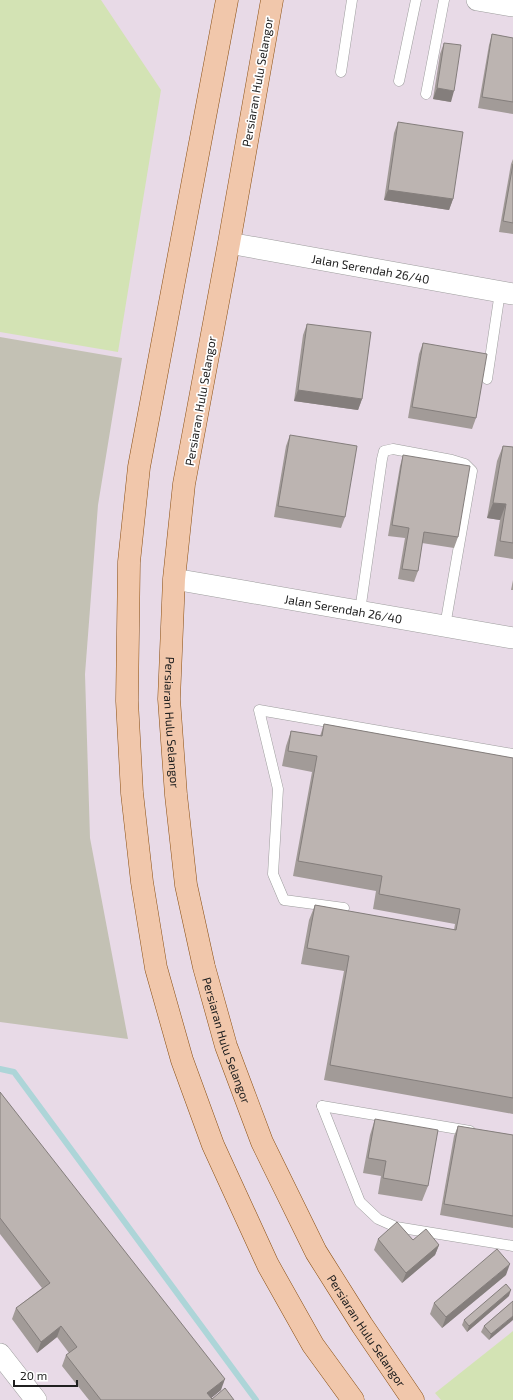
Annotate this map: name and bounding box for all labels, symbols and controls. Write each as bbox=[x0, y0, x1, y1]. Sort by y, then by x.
street label: Persiaran Hulu Selangor bbox=[239, 16, 275, 148]
street label: Jalan Serendah 26/40 bbox=[311, 251, 431, 286]
street label: Persiaran Hulu Selangor bbox=[182, 335, 218, 467]
street label: Jalan Serendah 26/40 bbox=[283, 591, 403, 626]
street label: Persiaran Hulu Selangor bbox=[162, 656, 182, 789]
street label: Persiaran Hulu Selangor bbox=[200, 976, 254, 1105]
street label: Persiaran Hulu Selangor bbox=[325, 1272, 409, 1390]
scale bar bbox=[14, 1362, 77, 1388]
text: 20 m bbox=[20, 1368, 47, 1382]

